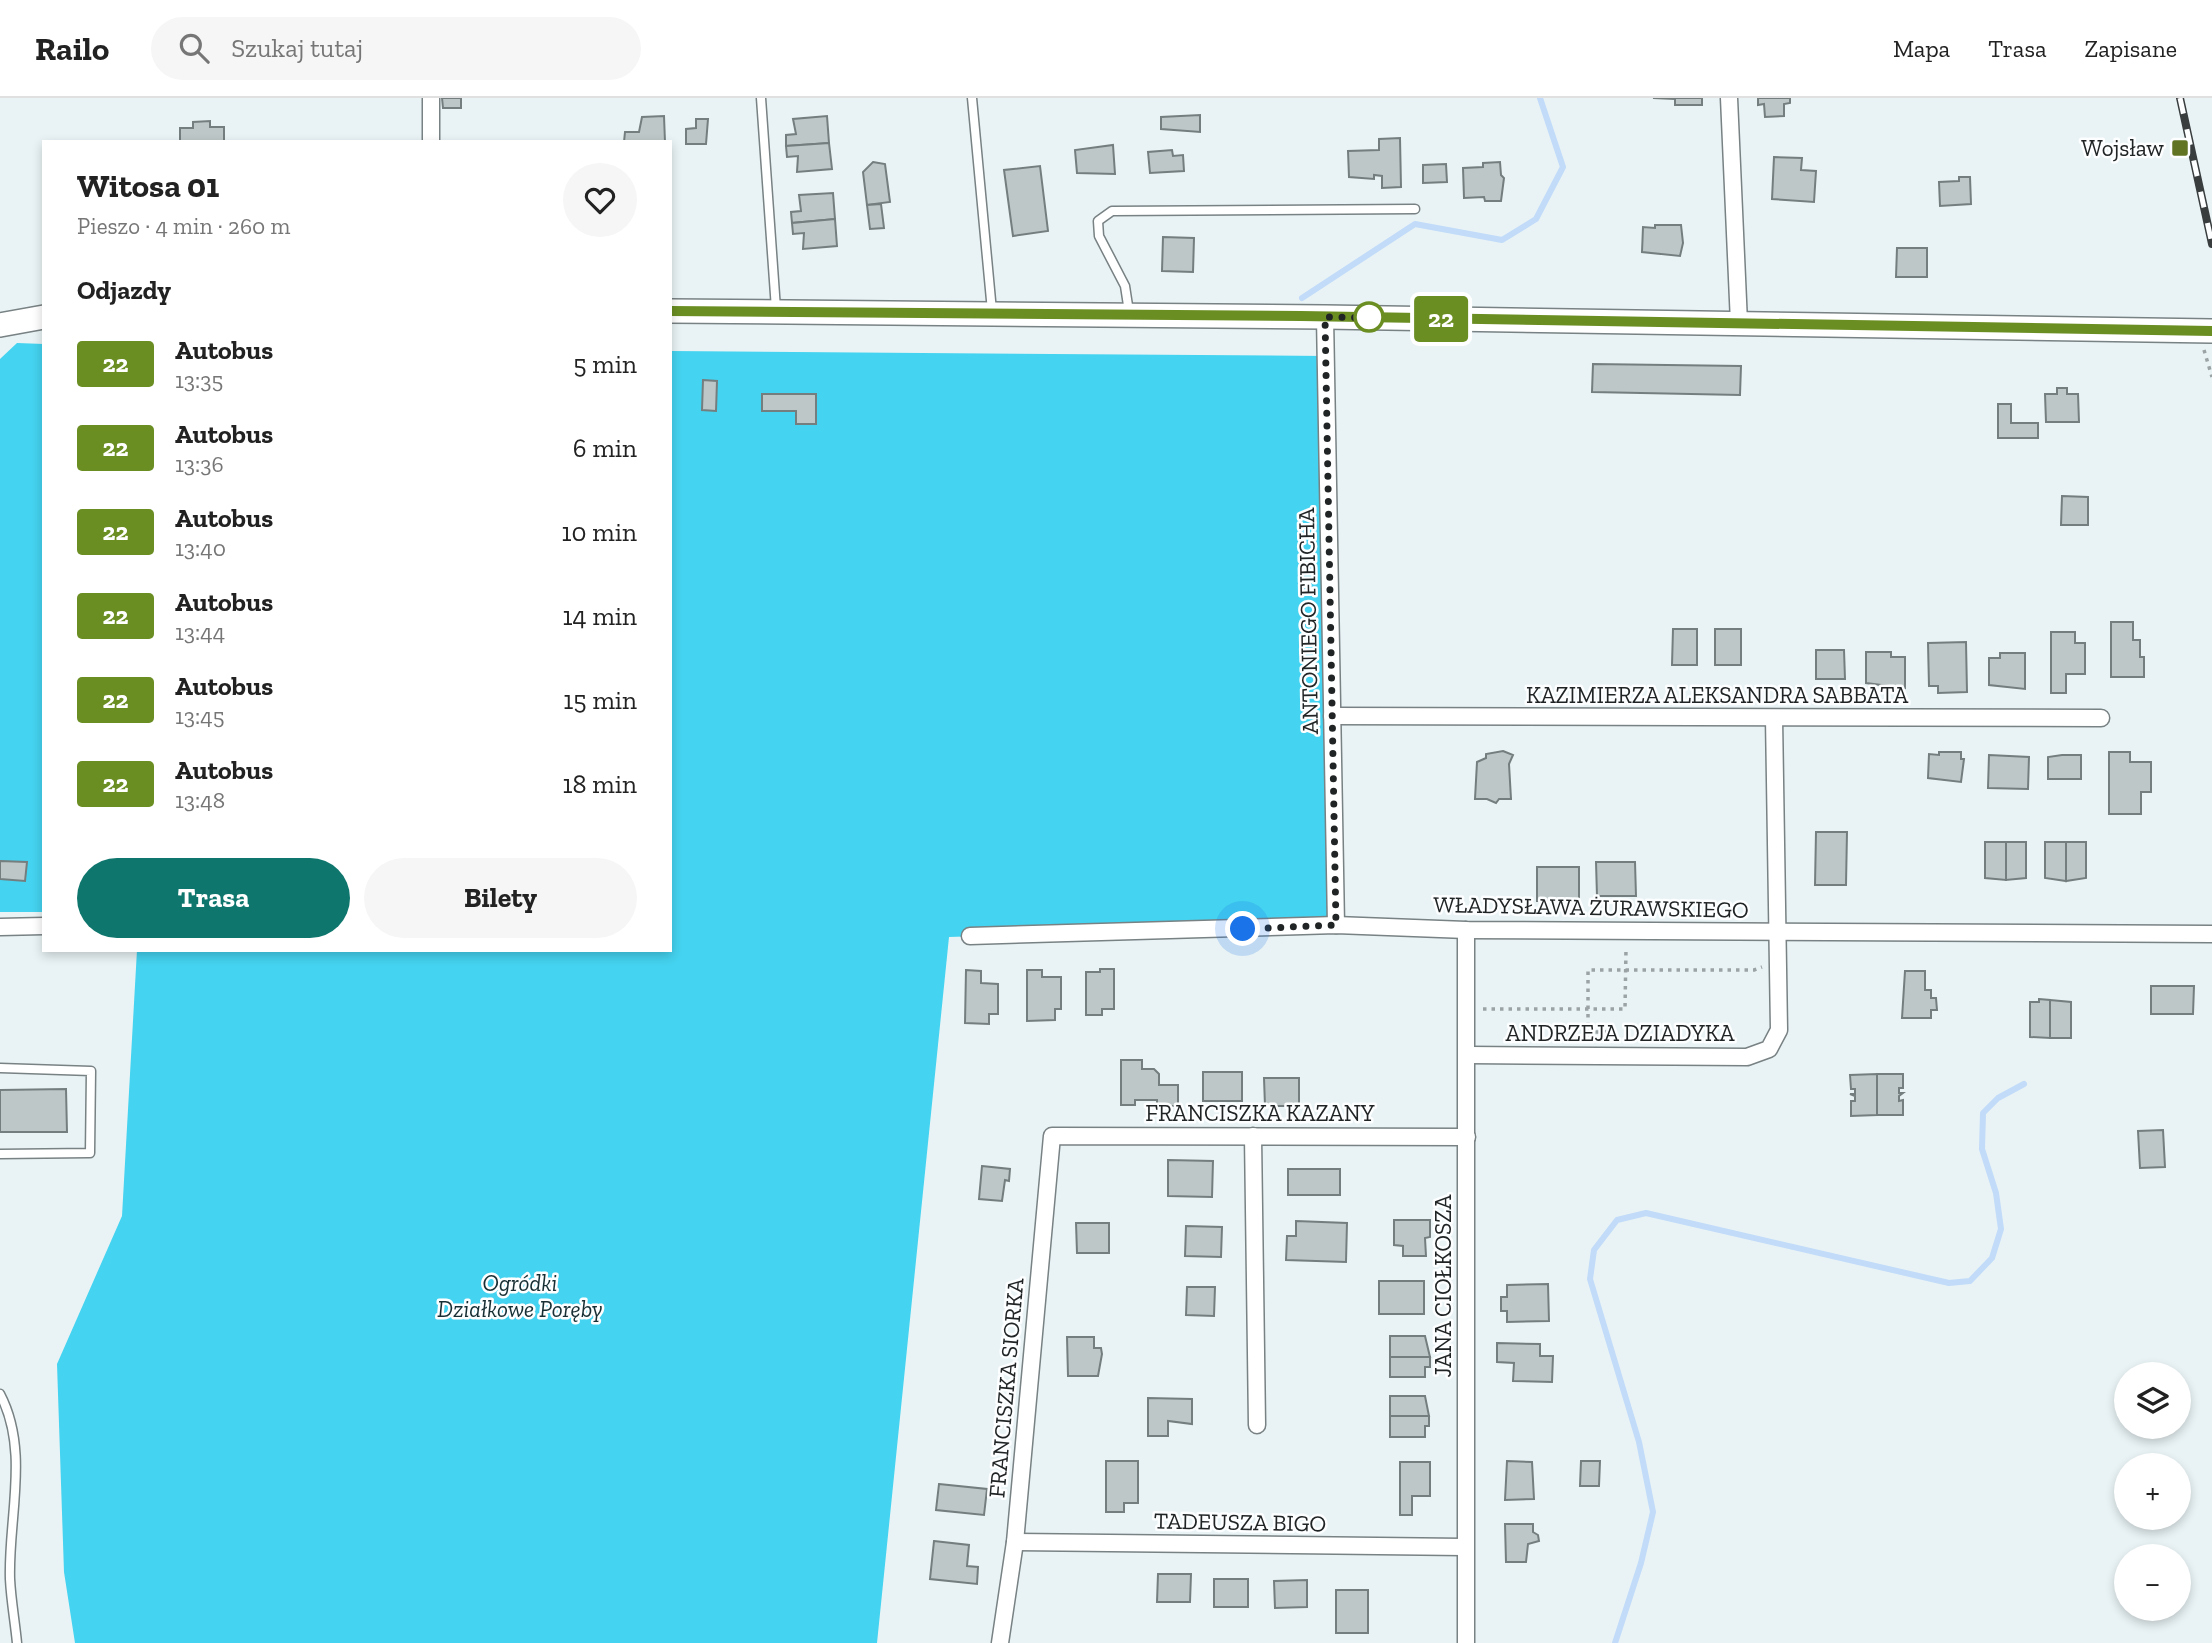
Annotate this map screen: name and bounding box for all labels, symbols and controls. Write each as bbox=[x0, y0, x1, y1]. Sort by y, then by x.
search box bbox=[151, 17, 641, 80]
text: Railo bbox=[35, 29, 109, 68]
icon: search bbox=[175, 29, 213, 67]
text: Szukaj tutaj bbox=[231, 32, 363, 64]
text: Mapa bbox=[1893, 34, 1950, 63]
text: Trasa bbox=[1988, 34, 2047, 63]
text: Zapisane bbox=[2085, 34, 2177, 63]
place label: Wojsław bbox=[2081, 134, 2164, 162]
marker: Wojsław bbox=[2170, 138, 2190, 158]
button: heart bbox=[563, 163, 637, 237]
text: Witosa 01 bbox=[77, 166, 219, 205]
text: Pieszo · 4 min · 260 m bbox=[77, 212, 290, 240]
text: Odjazdy bbox=[77, 274, 171, 306]
line badge: 22 bbox=[1410, 296, 1472, 342]
unlabelled marker bbox=[1354, 302, 1384, 332]
text: 22 bbox=[1428, 304, 1454, 333]
text: Autobus bbox=[175, 334, 273, 366]
text: 5 min bbox=[573, 348, 637, 380]
text: 22 bbox=[103, 349, 128, 378]
text: 13:35 bbox=[175, 366, 223, 394]
text: Autobus bbox=[175, 418, 273, 450]
text: 6 min bbox=[573, 432, 637, 464]
text: 22 bbox=[103, 433, 128, 462]
text: 13:36 bbox=[175, 450, 224, 478]
text: Autobus bbox=[175, 502, 273, 534]
street label: ANTONIEGO FIBICHA bbox=[1292, 506, 1324, 735]
text: 10 min bbox=[561, 516, 637, 548]
text: 22 bbox=[103, 517, 128, 546]
text: 13:40 bbox=[175, 534, 226, 562]
text: Autobus bbox=[175, 586, 273, 618]
text: 14 min bbox=[562, 600, 637, 632]
text: 22 bbox=[103, 601, 128, 630]
text: 13:44 bbox=[175, 618, 225, 646]
text: Autobus bbox=[175, 670, 273, 702]
street label: KAZIMIERZA ALEKSANDRA SABBATA bbox=[1526, 681, 1909, 709]
text: 15 min bbox=[563, 684, 637, 716]
text: 22 bbox=[103, 685, 128, 714]
text: 13:45 bbox=[175, 702, 224, 730]
text: Autobus bbox=[175, 754, 273, 786]
text: 18 min bbox=[562, 768, 637, 800]
text: 22 bbox=[103, 769, 128, 798]
text: 13:48 bbox=[175, 786, 225, 814]
button: Trasa bbox=[77, 858, 350, 938]
button: Bilety bbox=[364, 858, 637, 938]
street label: WŁADYSŁAWA ŻURAWSKIEGO bbox=[1433, 890, 1749, 924]
your location bbox=[1225, 911, 1260, 946]
street label: ANDRZEJA DZIADYKA bbox=[1506, 1019, 1736, 1047]
street label: FRANCISZKA KAZANY bbox=[1145, 1099, 1376, 1127]
street label: JANA CIOŁKOSZA bbox=[1429, 1194, 1457, 1377]
park label: Ogródki Działkowe Poręby bbox=[437, 1269, 603, 1323]
street label: FRANCISZKA SIORKA bbox=[982, 1276, 1030, 1499]
map controls bbox=[2114, 1362, 2191, 1621]
button: layers bbox=[2114, 1362, 2191, 1439]
button: + bbox=[2114, 1453, 2191, 1530]
street label: TADEUSZA BIGO bbox=[1154, 1506, 1326, 1538]
button: − bbox=[2114, 1544, 2191, 1621]

